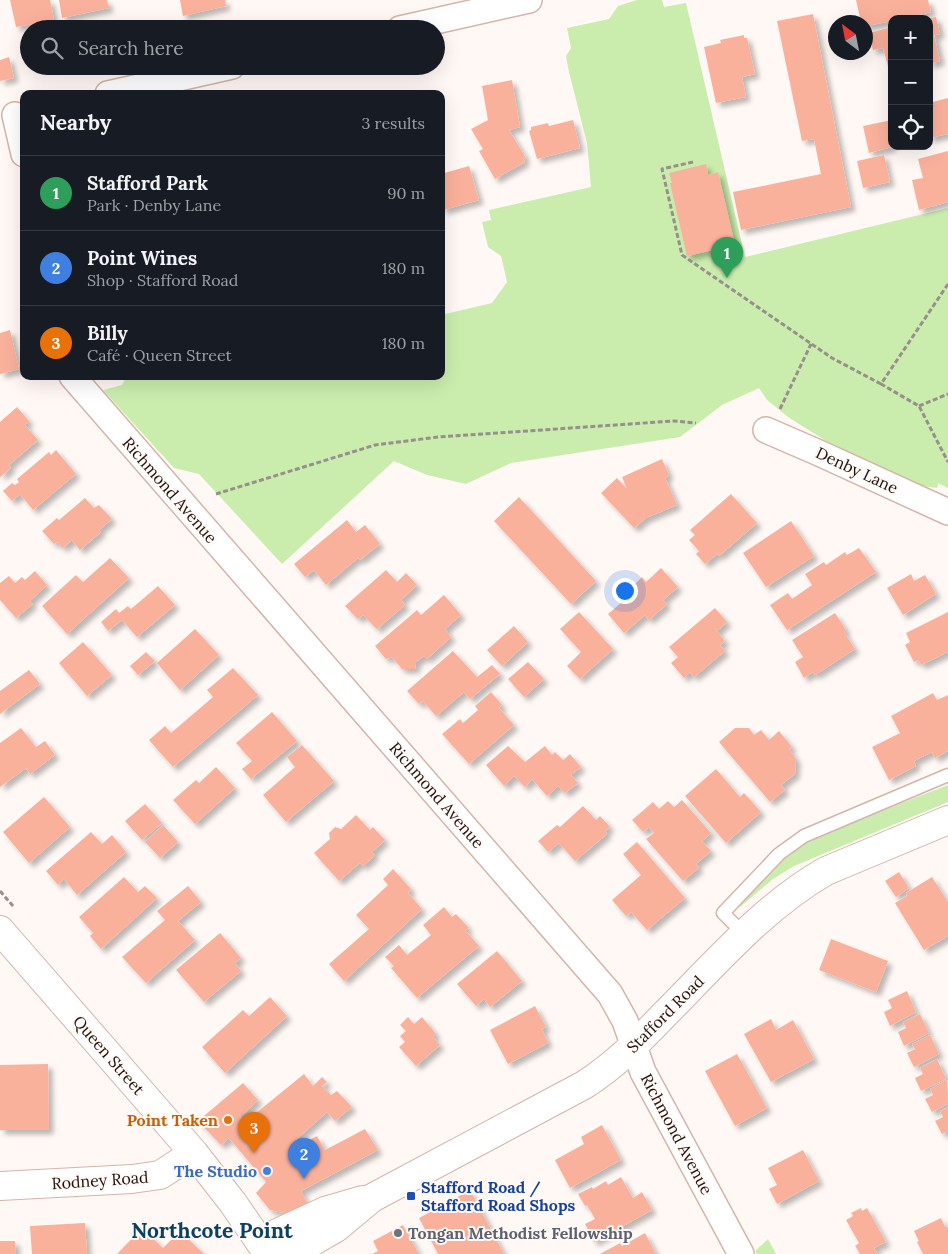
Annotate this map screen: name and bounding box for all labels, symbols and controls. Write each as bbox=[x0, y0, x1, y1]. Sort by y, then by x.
north arrow bbox=[828, 15, 873, 60]
map controls bbox=[888, 15, 933, 150]
button: + bbox=[888, 15, 933, 60]
search box bbox=[20, 20, 445, 75]
icon: search bbox=[38, 34, 66, 62]
text: Search here bbox=[78, 36, 184, 60]
button: − bbox=[888, 60, 933, 105]
button: locate bbox=[888, 105, 933, 150]
text: Nearby bbox=[40, 109, 111, 136]
text: 3 results bbox=[361, 113, 425, 133]
text: Stafford Park bbox=[87, 171, 208, 195]
text: 1 bbox=[53, 183, 59, 203]
text: 90 m bbox=[387, 183, 425, 203]
text: Park · Denby Lane bbox=[87, 195, 221, 215]
pin: 1 bbox=[711, 237, 743, 278]
text: Point Wines bbox=[87, 246, 197, 270]
text: 2 bbox=[52, 258, 60, 278]
text: 180 m bbox=[382, 258, 425, 278]
text: Shop · Stafford Road bbox=[87, 270, 238, 290]
text: Billy bbox=[87, 321, 128, 345]
text: 3 bbox=[52, 333, 60, 353]
text: 180 m bbox=[382, 333, 425, 353]
text: Café · Queen Street bbox=[87, 345, 232, 365]
street label: Richmond Avenue bbox=[118, 433, 222, 547]
street label: Denby Lane bbox=[813, 442, 902, 498]
your location bbox=[612, 578, 638, 604]
street label: Richmond Avenue bbox=[385, 738, 489, 852]
street label: Stafford Road bbox=[622, 971, 708, 1057]
street label: Queen Street bbox=[69, 1011, 149, 1099]
street label: Richmond Avenue bbox=[637, 1070, 717, 1198]
place label: Point Taken bbox=[127, 1110, 218, 1130]
pin: 3 bbox=[238, 1112, 270, 1153]
marker: Point Taken bbox=[222, 1114, 234, 1126]
pin: 2 bbox=[288, 1138, 320, 1179]
place label: The Studio bbox=[174, 1161, 257, 1181]
marker: The Studio bbox=[261, 1165, 273, 1177]
street label: Rodney Road bbox=[51, 1167, 149, 1193]
place label: Stafford Road / Stafford Road Shops bbox=[421, 1177, 576, 1215]
marker: Stafford Road / Stafford Road Shops bbox=[405, 1190, 417, 1202]
district label: Northcote Point bbox=[131, 1217, 293, 1244]
place label: Tongan Methodist Fellowship bbox=[408, 1223, 633, 1243]
marker: Tongan Methodist Fellowship bbox=[392, 1227, 404, 1239]

